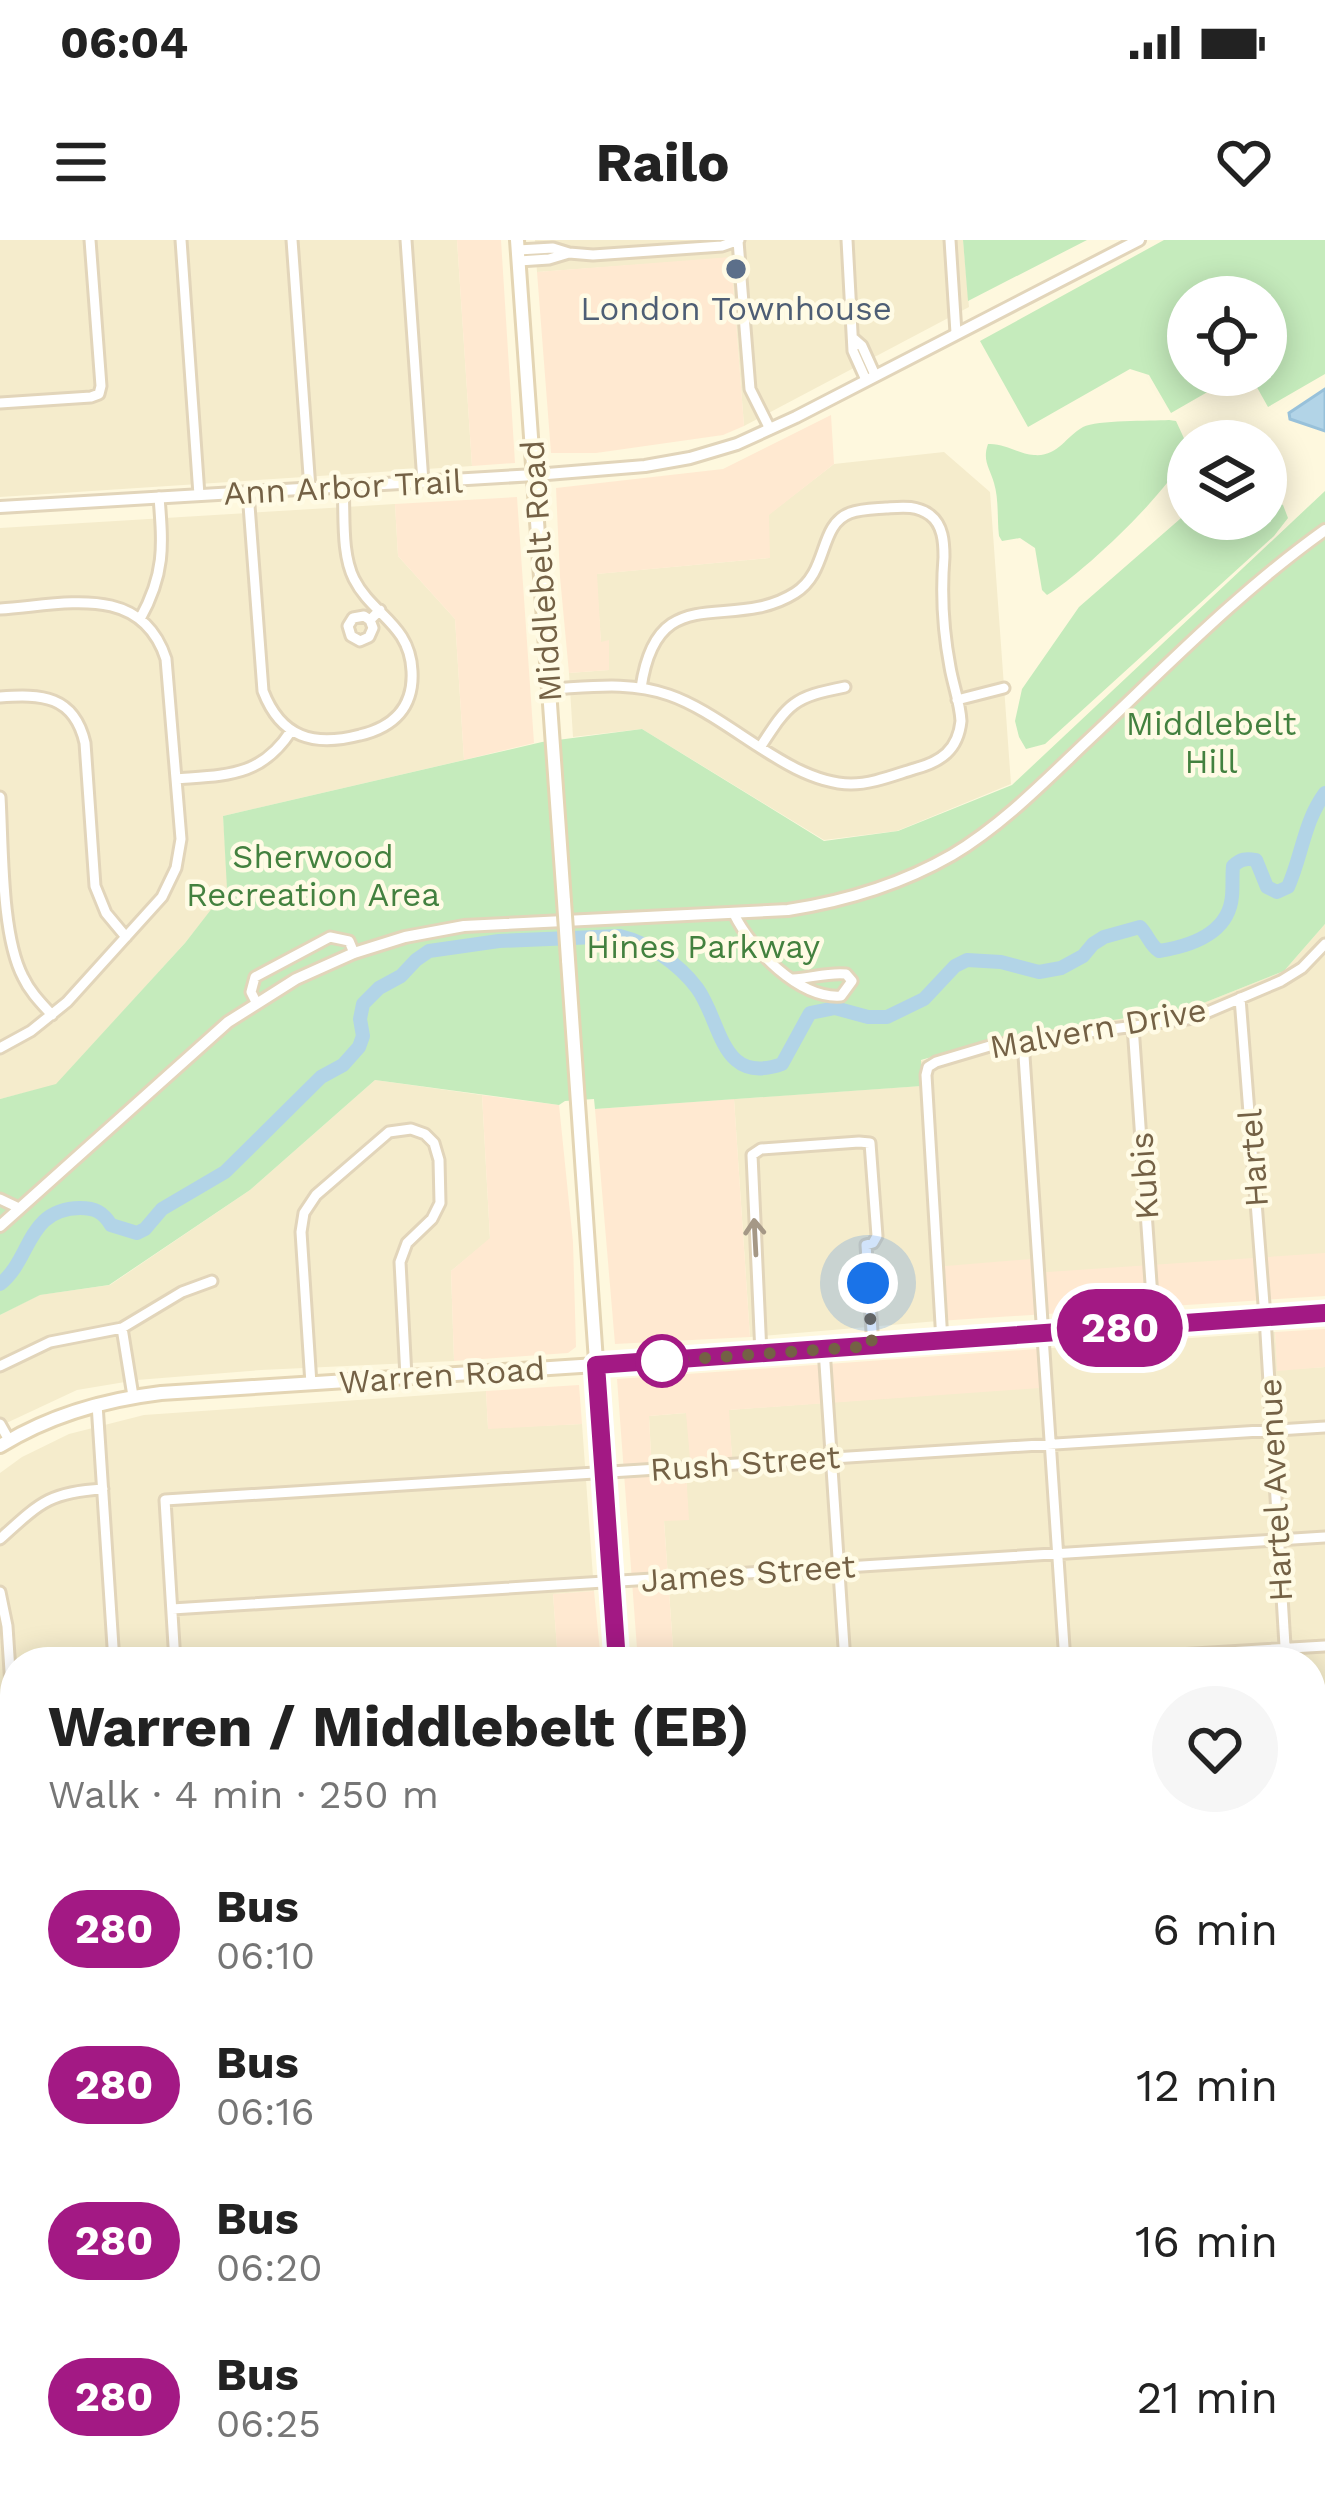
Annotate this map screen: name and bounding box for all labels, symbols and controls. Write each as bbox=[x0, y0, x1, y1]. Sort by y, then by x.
text: 06:04 bbox=[60, 16, 188, 69]
icon: menu bbox=[48, 129, 114, 195]
icon: heart bbox=[1211, 129, 1277, 195]
text: Railo bbox=[595, 131, 730, 194]
marker: London Townhouse bbox=[723, 256, 749, 282]
map controls bbox=[1167, 276, 1287, 540]
button: locate bbox=[1167, 276, 1287, 396]
place label: London Townhouse bbox=[580, 289, 892, 328]
button: layers bbox=[1167, 420, 1287, 540]
street label: Middlebelt Road bbox=[512, 439, 570, 703]
street label: Ann Arbor Trail bbox=[222, 461, 464, 513]
park label: Middlebelt Hill bbox=[1126, 704, 1296, 781]
park label: Sherwood Recreation Area bbox=[186, 837, 440, 914]
park label: Hines Parkway bbox=[586, 927, 820, 966]
street label: Malvern Drive bbox=[987, 990, 1209, 1066]
street label: Hartel bbox=[1230, 1108, 1276, 1208]
street label: Kubis bbox=[1121, 1131, 1167, 1221]
one-way arrow bbox=[743, 1218, 766, 1257]
your location bbox=[838, 1253, 898, 1313]
line badge: 280 bbox=[1051, 1289, 1189, 1367]
text: 280 bbox=[1081, 1303, 1159, 1352]
unlabelled marker bbox=[637, 1336, 687, 1386]
street label: Warren Road bbox=[338, 1348, 546, 1402]
street label: Hartel Avenue bbox=[1250, 1377, 1300, 1603]
street label: Rush Street bbox=[649, 1437, 841, 1489]
street label: James Street bbox=[639, 1546, 857, 1600]
button: heart bbox=[1152, 1686, 1278, 1812]
text: Warren / Middlebelt (EB) bbox=[48, 1693, 750, 1760]
text: Walk · 4 min · 250 m bbox=[48, 1772, 439, 1817]
text: Bus bbox=[216, 1880, 299, 1933]
text: 6 min bbox=[1153, 1903, 1278, 1956]
text: 280 bbox=[75, 1904, 153, 1953]
text: 06:10 bbox=[216, 1933, 315, 1978]
text: Bus bbox=[216, 2036, 299, 2089]
text: 12 min bbox=[1136, 2059, 1278, 2112]
text: 280 bbox=[75, 2060, 153, 2109]
text: 06:16 bbox=[216, 2089, 314, 2134]
text: Bus bbox=[216, 2192, 299, 2245]
text: 16 min bbox=[1135, 2215, 1278, 2268]
text: 280 bbox=[75, 2216, 153, 2265]
text: 06:20 bbox=[216, 2245, 323, 2290]
text: Bus bbox=[216, 2348, 299, 2401]
text: 21 min bbox=[1136, 2371, 1278, 2424]
text: 280 bbox=[75, 2372, 153, 2421]
text: 06:25 bbox=[216, 2401, 321, 2446]

